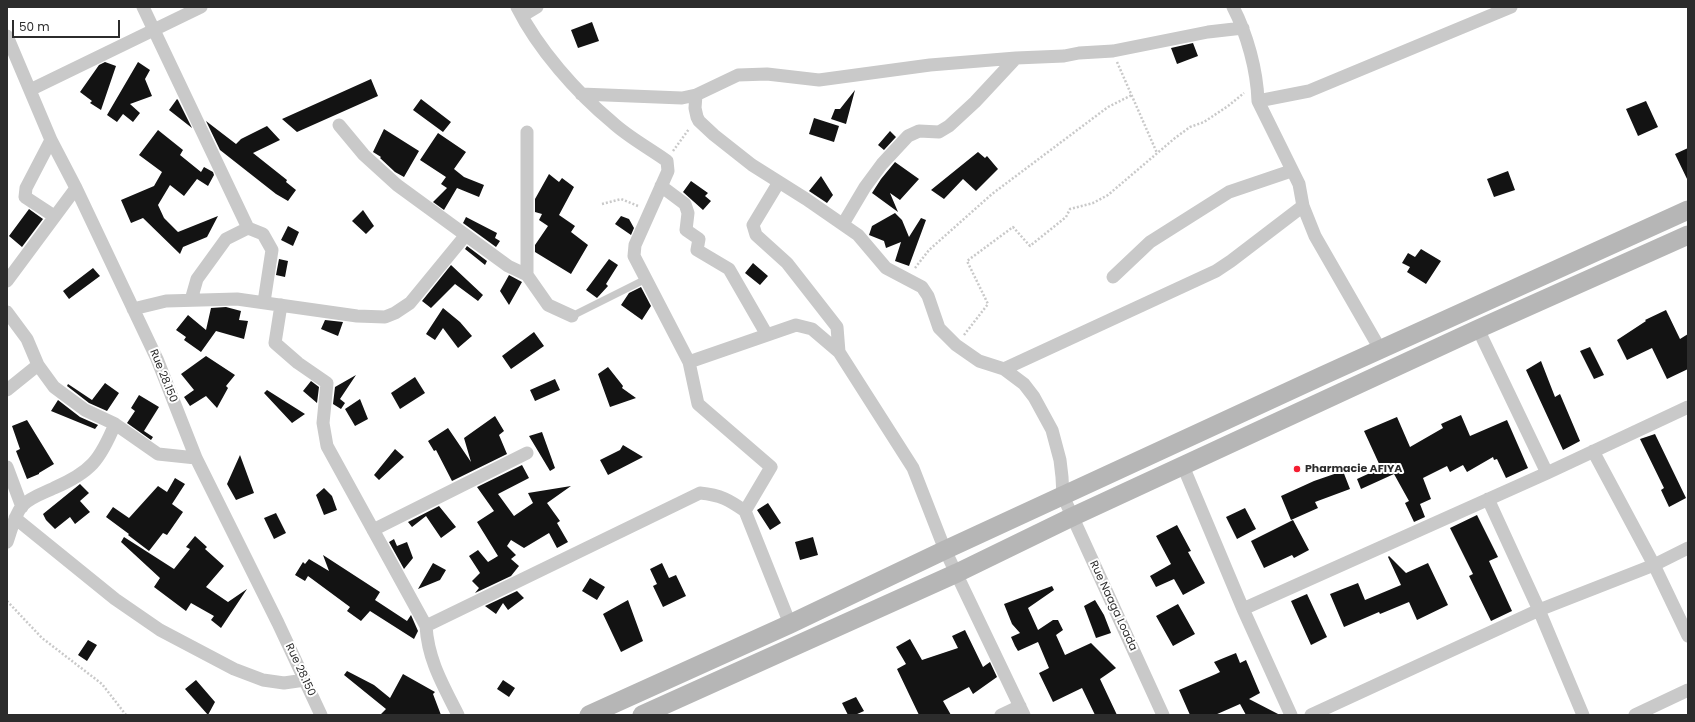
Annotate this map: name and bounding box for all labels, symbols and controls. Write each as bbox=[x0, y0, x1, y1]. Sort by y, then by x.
scale bar bbox=[14, 12, 122, 38]
text: 50 m bbox=[19, 18, 50, 35]
street label: Rue 28.150 bbox=[146, 347, 180, 405]
place label: Pharmacie AFIYA bbox=[1305, 462, 1402, 476]
marker: Pharmacie AFIYA bbox=[1292, 464, 1302, 474]
street label: Rue Naaga Loada bbox=[1086, 559, 1140, 653]
street label: Rue 28.150 bbox=[282, 642, 318, 698]

